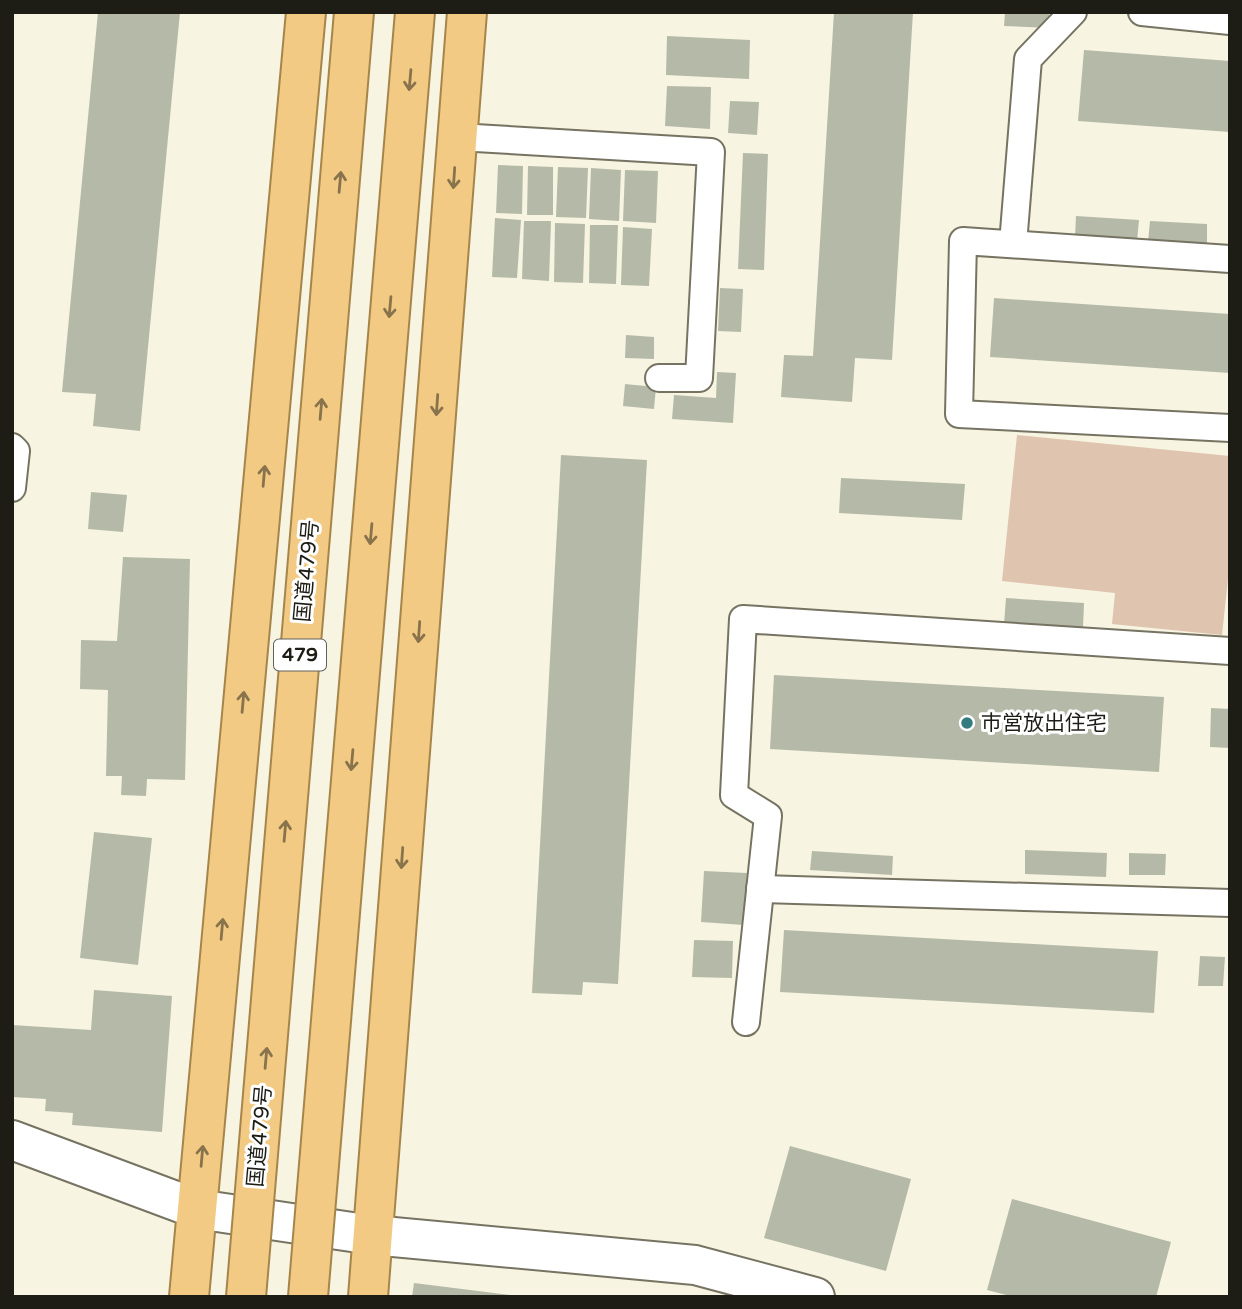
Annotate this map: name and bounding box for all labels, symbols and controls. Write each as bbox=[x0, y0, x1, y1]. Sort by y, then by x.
one-way arrow bbox=[403, 68, 416, 91]
one-way arrow bbox=[447, 166, 460, 189]
one-way arrow bbox=[334, 172, 347, 194]
one-way arrow bbox=[384, 295, 397, 318]
one-way arrow bbox=[430, 393, 443, 416]
one-way arrow bbox=[315, 398, 328, 421]
one-way arrow bbox=[257, 465, 270, 488]
street label: 国道479号 bbox=[290, 519, 324, 623]
one-way arrow bbox=[364, 522, 377, 544]
one-way arrow bbox=[412, 620, 425, 642]
road number: 479 bbox=[274, 640, 326, 670]
one-way arrow bbox=[237, 692, 250, 714]
place label: 市営放出住宅 bbox=[981, 711, 1107, 736]
marker: 市営放出住宅 bbox=[959, 715, 975, 731]
one-way arrow bbox=[345, 749, 358, 771]
one-way arrow bbox=[279, 820, 292, 843]
one-way arrow bbox=[395, 847, 408, 869]
one-way arrow bbox=[216, 918, 229, 941]
one-way arrow bbox=[260, 1047, 273, 1070]
street label: 国道479号 bbox=[243, 1084, 277, 1188]
one-way arrow bbox=[196, 1145, 209, 1167]

